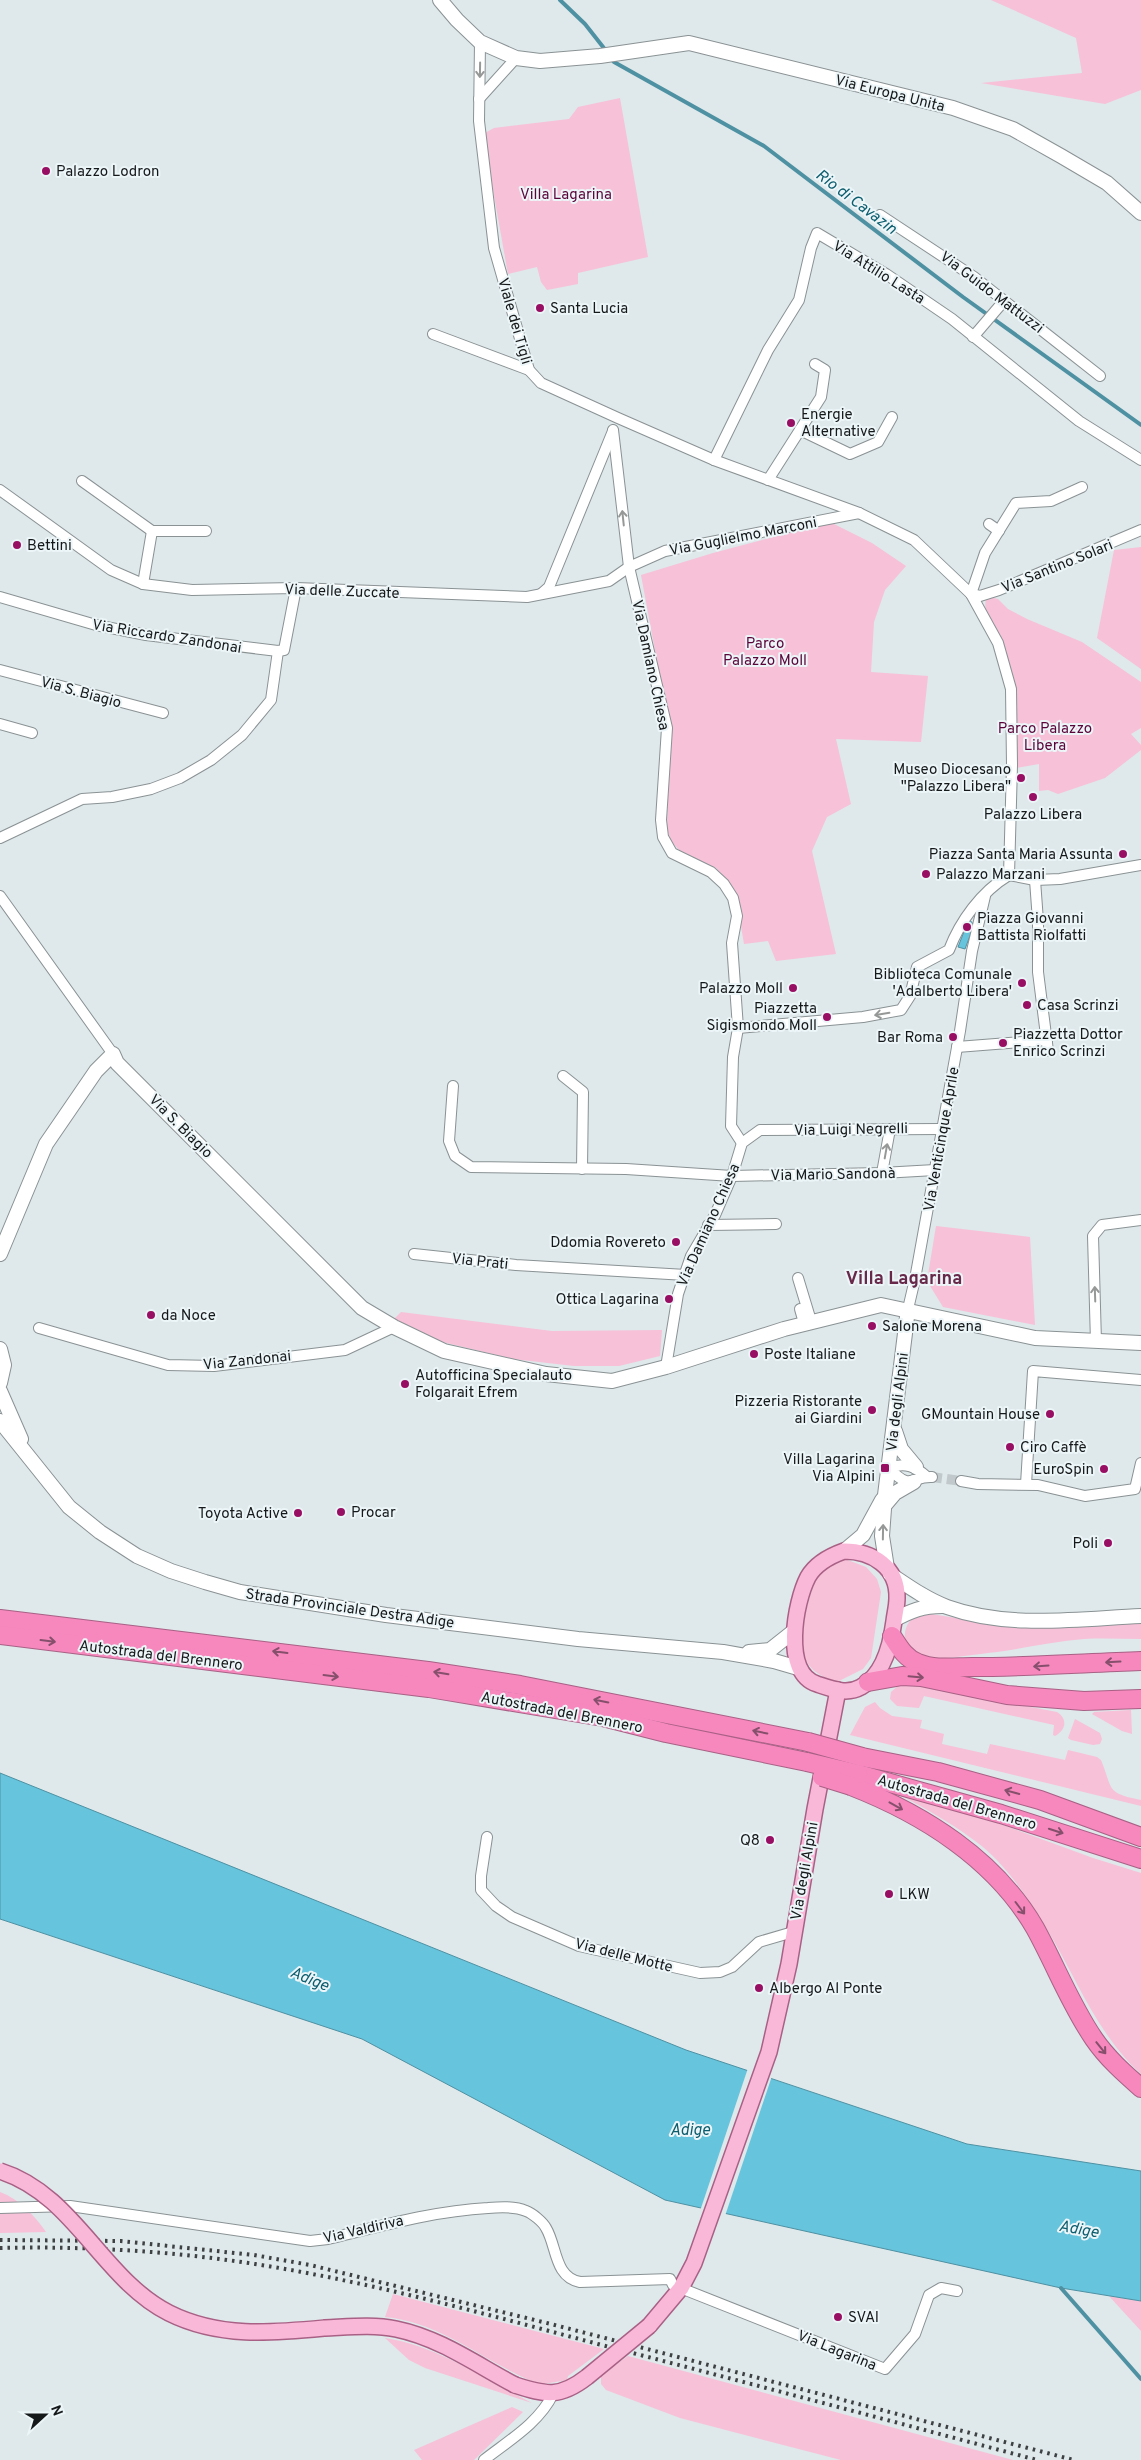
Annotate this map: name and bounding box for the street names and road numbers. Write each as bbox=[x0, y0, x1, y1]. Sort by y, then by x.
street label: Via Europa Unita bbox=[833, 72, 946, 117]
street label: Via Attilio Lasta bbox=[829, 237, 928, 309]
street label: Via Guido Mattuzzi bbox=[935, 248, 1047, 338]
street label: Viale dei Tigli bbox=[492, 276, 535, 367]
street label: Via Guglielmo Marconi bbox=[668, 514, 819, 561]
street label: Via Santino Solari bbox=[999, 536, 1116, 598]
street label: Via delle Zuccate bbox=[284, 581, 400, 604]
street label: Via Damiano Chiesa bbox=[626, 598, 673, 732]
street label: Via Riccardo Zandonai bbox=[91, 616, 243, 659]
street label: Via S. Biagio bbox=[38, 674, 123, 713]
street label: Via Venticinque Aprile bbox=[920, 1066, 965, 1213]
street label: Via S. Biagio bbox=[144, 1091, 216, 1163]
street label: Via Luigi Negrelli bbox=[794, 1120, 908, 1141]
street label: Via Damiano Chiesa bbox=[674, 1161, 745, 1290]
street label: Via Mario Sandonà bbox=[770, 1165, 896, 1186]
street label: Via Prati bbox=[451, 1250, 509, 1275]
street label: Via Zandonai bbox=[202, 1347, 292, 1376]
street label: Via degli Alpini bbox=[883, 1352, 914, 1453]
street label: Strada Provinciale Destra Adige bbox=[244, 1585, 455, 1634]
street label: Autostrada del Brennero bbox=[78, 1637, 244, 1676]
street label: Autostrada del Brennero bbox=[479, 1688, 644, 1739]
street label: Autostrada del Brennero bbox=[875, 1772, 1038, 1835]
street label: Via degli Alpini bbox=[787, 1821, 823, 1922]
street label: Via delle Motte bbox=[573, 1935, 675, 1978]
street label: Via Valdiriva bbox=[321, 2212, 405, 2249]
street label: Via Lagarina bbox=[794, 2327, 879, 2376]

